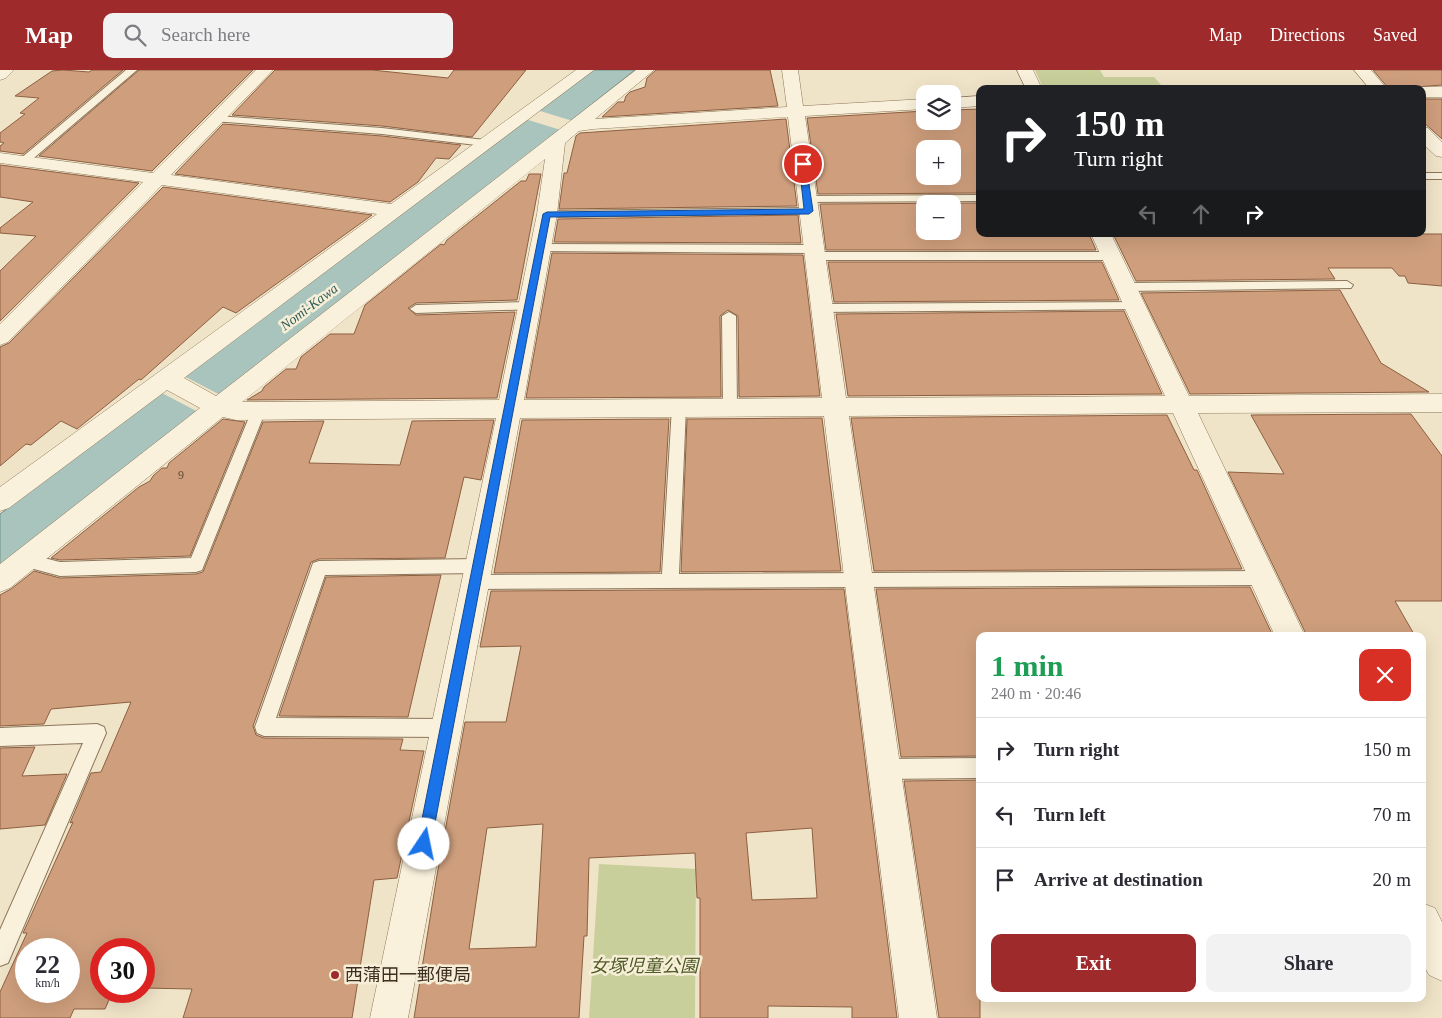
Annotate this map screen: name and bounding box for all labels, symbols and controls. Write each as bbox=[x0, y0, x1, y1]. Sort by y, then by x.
search box bbox=[103, 13, 453, 58]
icon: search bbox=[121, 21, 149, 49]
text: Map bbox=[25, 22, 73, 48]
text: Search here bbox=[161, 24, 250, 45]
text: Map bbox=[1209, 25, 1242, 45]
text: Directions bbox=[1270, 25, 1345, 45]
text: Saved bbox=[1373, 25, 1417, 45]
map controls bbox=[916, 85, 961, 240]
button: layers bbox=[916, 85, 961, 130]
icon: right bbox=[991, 105, 1056, 170]
text: 150 m bbox=[1074, 105, 1164, 144]
button: + bbox=[916, 140, 961, 185]
pin bbox=[782, 143, 824, 185]
text: Turn right bbox=[1074, 146, 1163, 171]
icon: arrive bbox=[789, 150, 817, 178]
button: − bbox=[916, 195, 961, 240]
icon: left bbox=[1134, 200, 1162, 228]
icon: ahead bbox=[1187, 200, 1215, 228]
icon: right bbox=[1240, 200, 1268, 228]
water label: Nomi-Kawa bbox=[277, 281, 341, 334]
house number: 9 bbox=[178, 468, 184, 482]
text: 1 min bbox=[991, 649, 1064, 682]
button: close bbox=[1359, 649, 1411, 701]
text: 240 m · 20:46 bbox=[991, 685, 1081, 702]
icon: right bbox=[991, 736, 1019, 764]
text: Turn right bbox=[1034, 739, 1119, 760]
text: 150 m bbox=[1363, 739, 1411, 760]
icon: left bbox=[991, 801, 1019, 829]
text: Turn left bbox=[1034, 804, 1106, 825]
text: 70 m bbox=[1372, 804, 1411, 825]
position arrow bbox=[397, 817, 449, 869]
icon: arrive bbox=[991, 866, 1019, 894]
text: Arrive at destination bbox=[1034, 869, 1203, 890]
text: 20 m bbox=[1372, 869, 1411, 890]
button: Exit bbox=[991, 934, 1196, 992]
button: Share bbox=[1206, 934, 1411, 992]
speed limit sign: 30 bbox=[90, 938, 155, 1003]
text: 22 bbox=[35, 951, 60, 978]
park label: 女塚児童公園 bbox=[590, 956, 701, 976]
place label: 西蒲田一郵便局 bbox=[345, 965, 471, 985]
marker: 西蒲田一郵便局 bbox=[329, 969, 341, 981]
text: km/h bbox=[35, 976, 60, 990]

